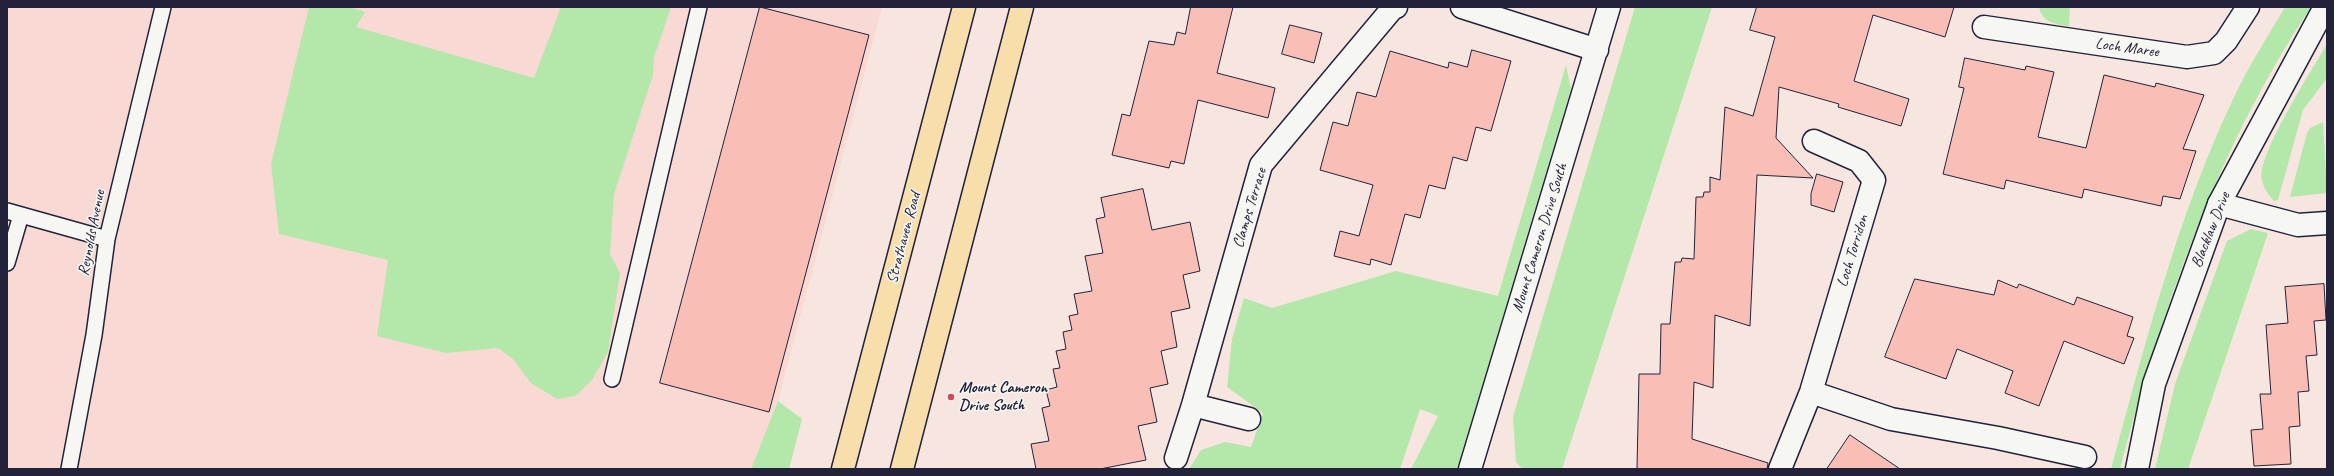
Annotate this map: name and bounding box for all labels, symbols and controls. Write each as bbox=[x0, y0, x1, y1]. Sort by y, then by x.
street label: Loch Maree bbox=[2094, 34, 2160, 62]
street label: Mount Cameron Drive South bbox=[1508, 161, 1572, 315]
street label: Clamps Terrace bbox=[1229, 166, 1271, 250]
street label: Reynolds Avenue bbox=[74, 188, 110, 278]
street label: Blacklaw Drive bbox=[2187, 189, 2235, 271]
street label: Strathaven Road bbox=[883, 190, 925, 286]
street label: Loch Torridon bbox=[1833, 213, 1873, 289]
place label: Mount Cameron Drive South bbox=[959, 378, 1047, 416]
marker: Mount Cameron Drive South bbox=[946, 392, 956, 402]

